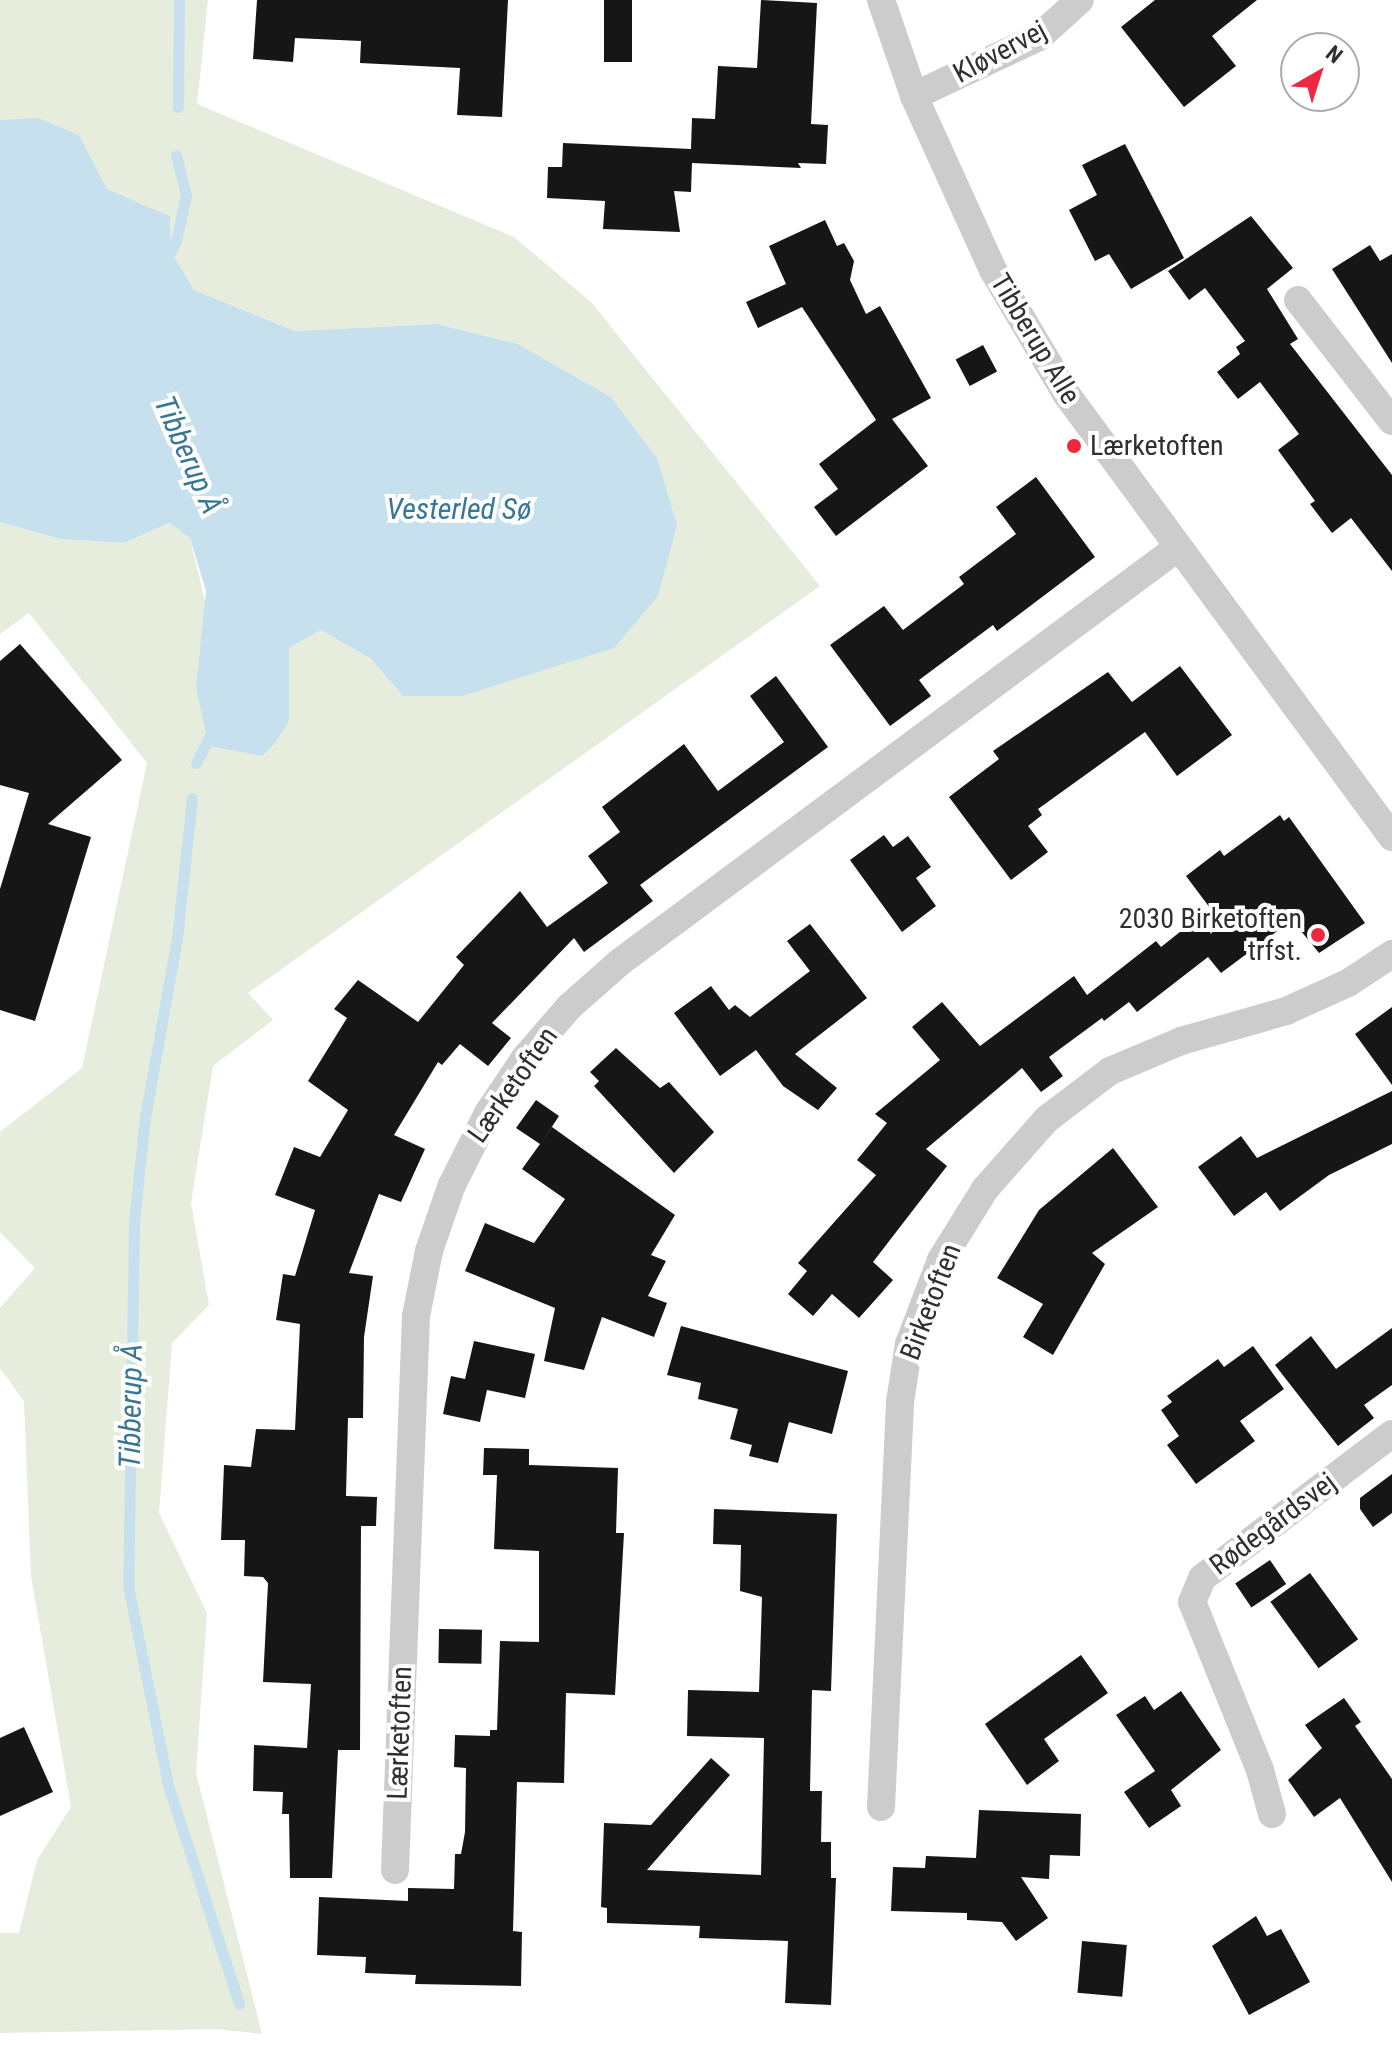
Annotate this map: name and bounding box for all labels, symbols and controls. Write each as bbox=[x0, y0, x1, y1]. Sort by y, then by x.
street label: Kløvervej bbox=[948, 14, 1052, 90]
north arrow bbox=[1280, 32, 1360, 112]
text: N bbox=[1321, 41, 1347, 68]
street label: Tibberup Alle bbox=[983, 268, 1087, 410]
water label: Tibberup Å bbox=[146, 391, 230, 519]
place label: Lærketoften bbox=[1090, 429, 1224, 463]
marker: Lærketoften bbox=[1065, 437, 1083, 455]
water label: Vesterled Sø bbox=[387, 491, 531, 527]
place label: 2030 Birketoften trfst. bbox=[1119, 902, 1302, 968]
marker: 2030 Birketoften trfst. bbox=[1309, 926, 1327, 944]
street label: Lærketoften bbox=[461, 1021, 565, 1149]
street label: Birketoften bbox=[894, 1239, 968, 1365]
water label: Tibberup Å bbox=[112, 1343, 150, 1469]
street label: Rødegårdsvej bbox=[1203, 1466, 1343, 1582]
street label: Lærketoften bbox=[381, 1666, 419, 1800]

